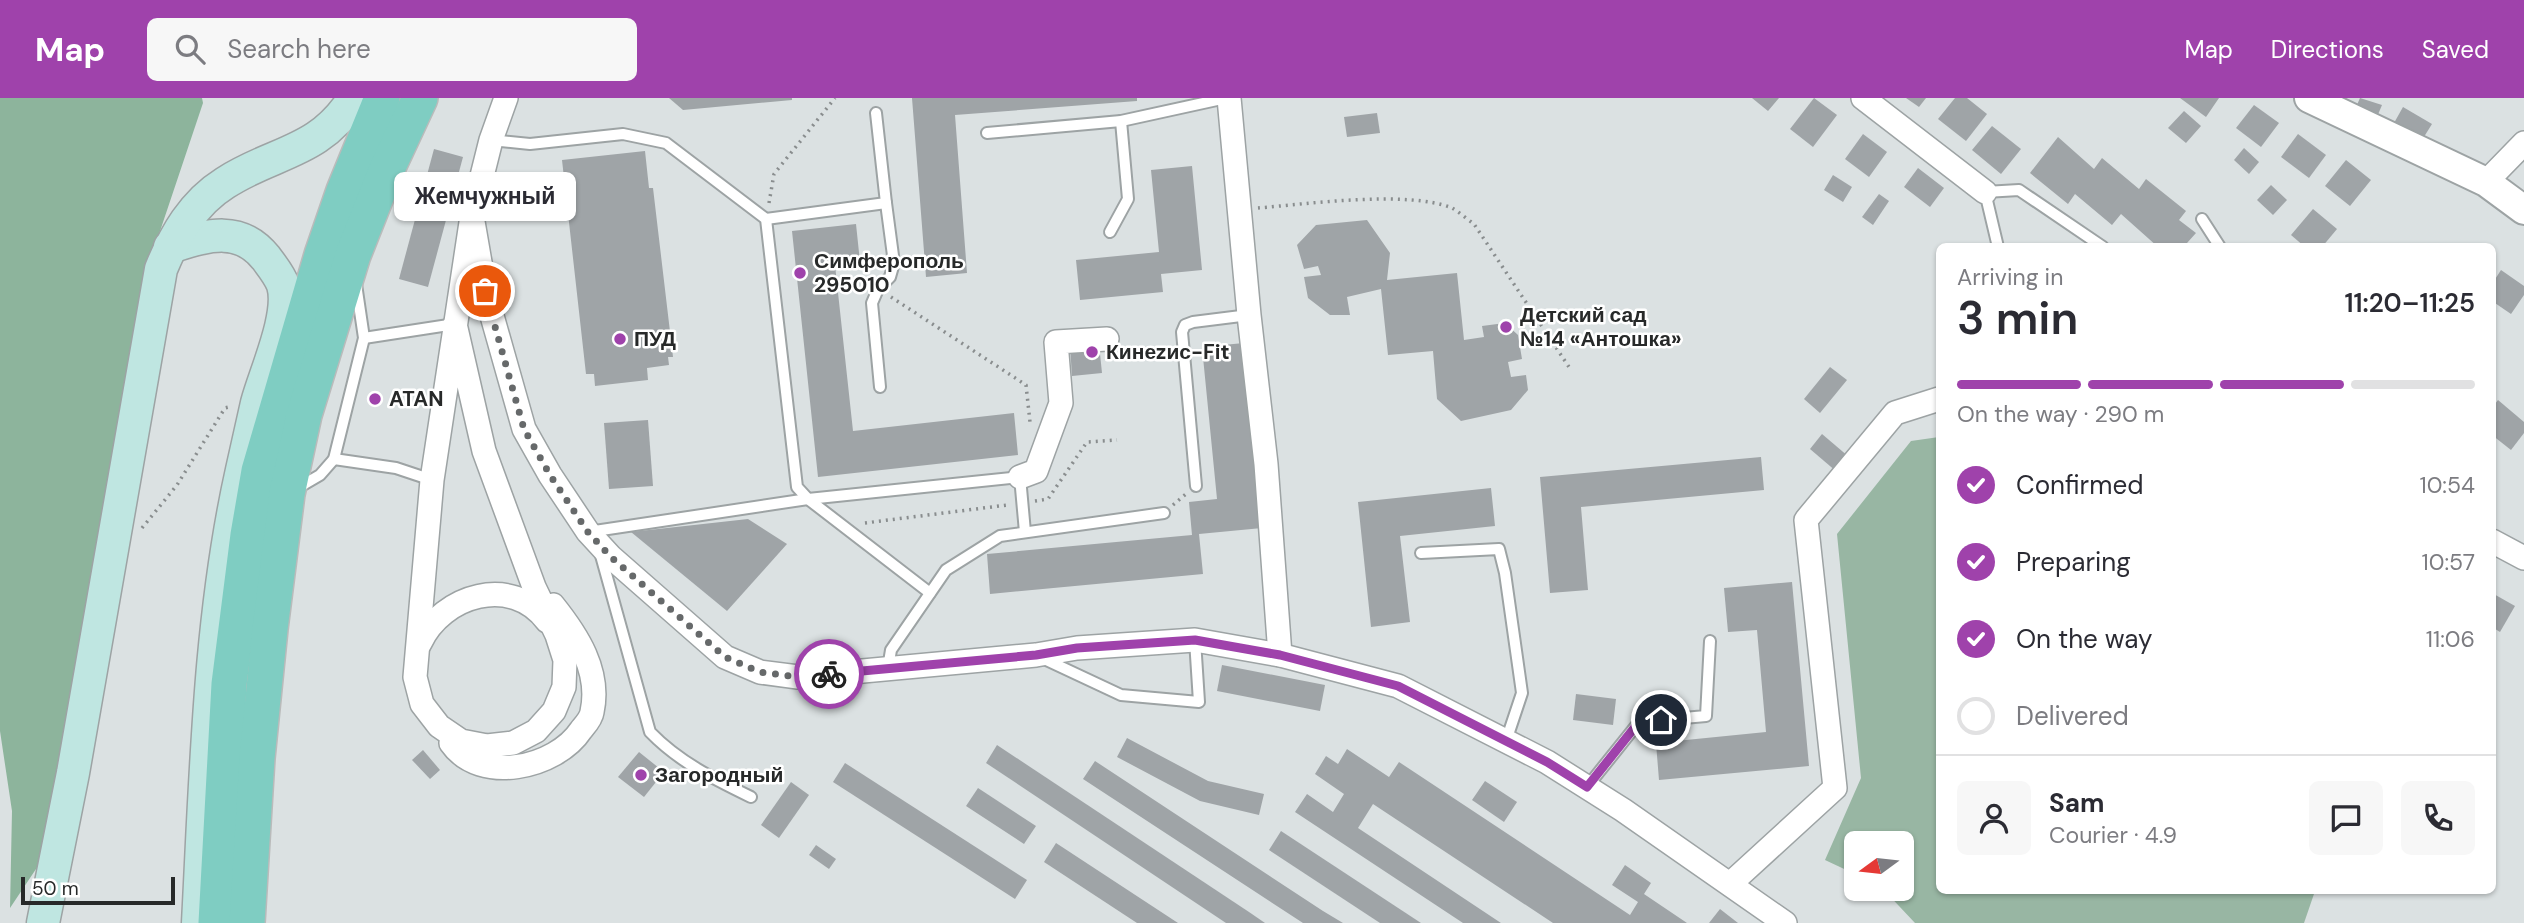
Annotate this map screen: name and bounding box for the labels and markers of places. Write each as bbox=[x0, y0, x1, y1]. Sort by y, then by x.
callout: Жемчужный bbox=[394, 172, 576, 221]
place label: Симферополь 295010 bbox=[814, 247, 964, 299]
pin bbox=[455, 261, 515, 321]
marker: Симферополь 295010 bbox=[792, 265, 808, 281]
place label: Детский сад №14 «Антошка» bbox=[1520, 301, 1682, 353]
marker: Детский сад №14 «Антошка» bbox=[1498, 319, 1514, 335]
place label: ПУД bbox=[634, 325, 676, 353]
marker: ПУД bbox=[612, 331, 628, 347]
place label: Кинеzис-Fit bbox=[1106, 338, 1230, 366]
marker: Кинеzис-Fit bbox=[1084, 344, 1100, 360]
place label: ATAN bbox=[389, 385, 444, 413]
marker: ATAN bbox=[367, 391, 383, 407]
pin bbox=[1631, 690, 1691, 750]
place label: Загородный bbox=[655, 761, 783, 789]
marker: Загородный bbox=[633, 767, 649, 783]

